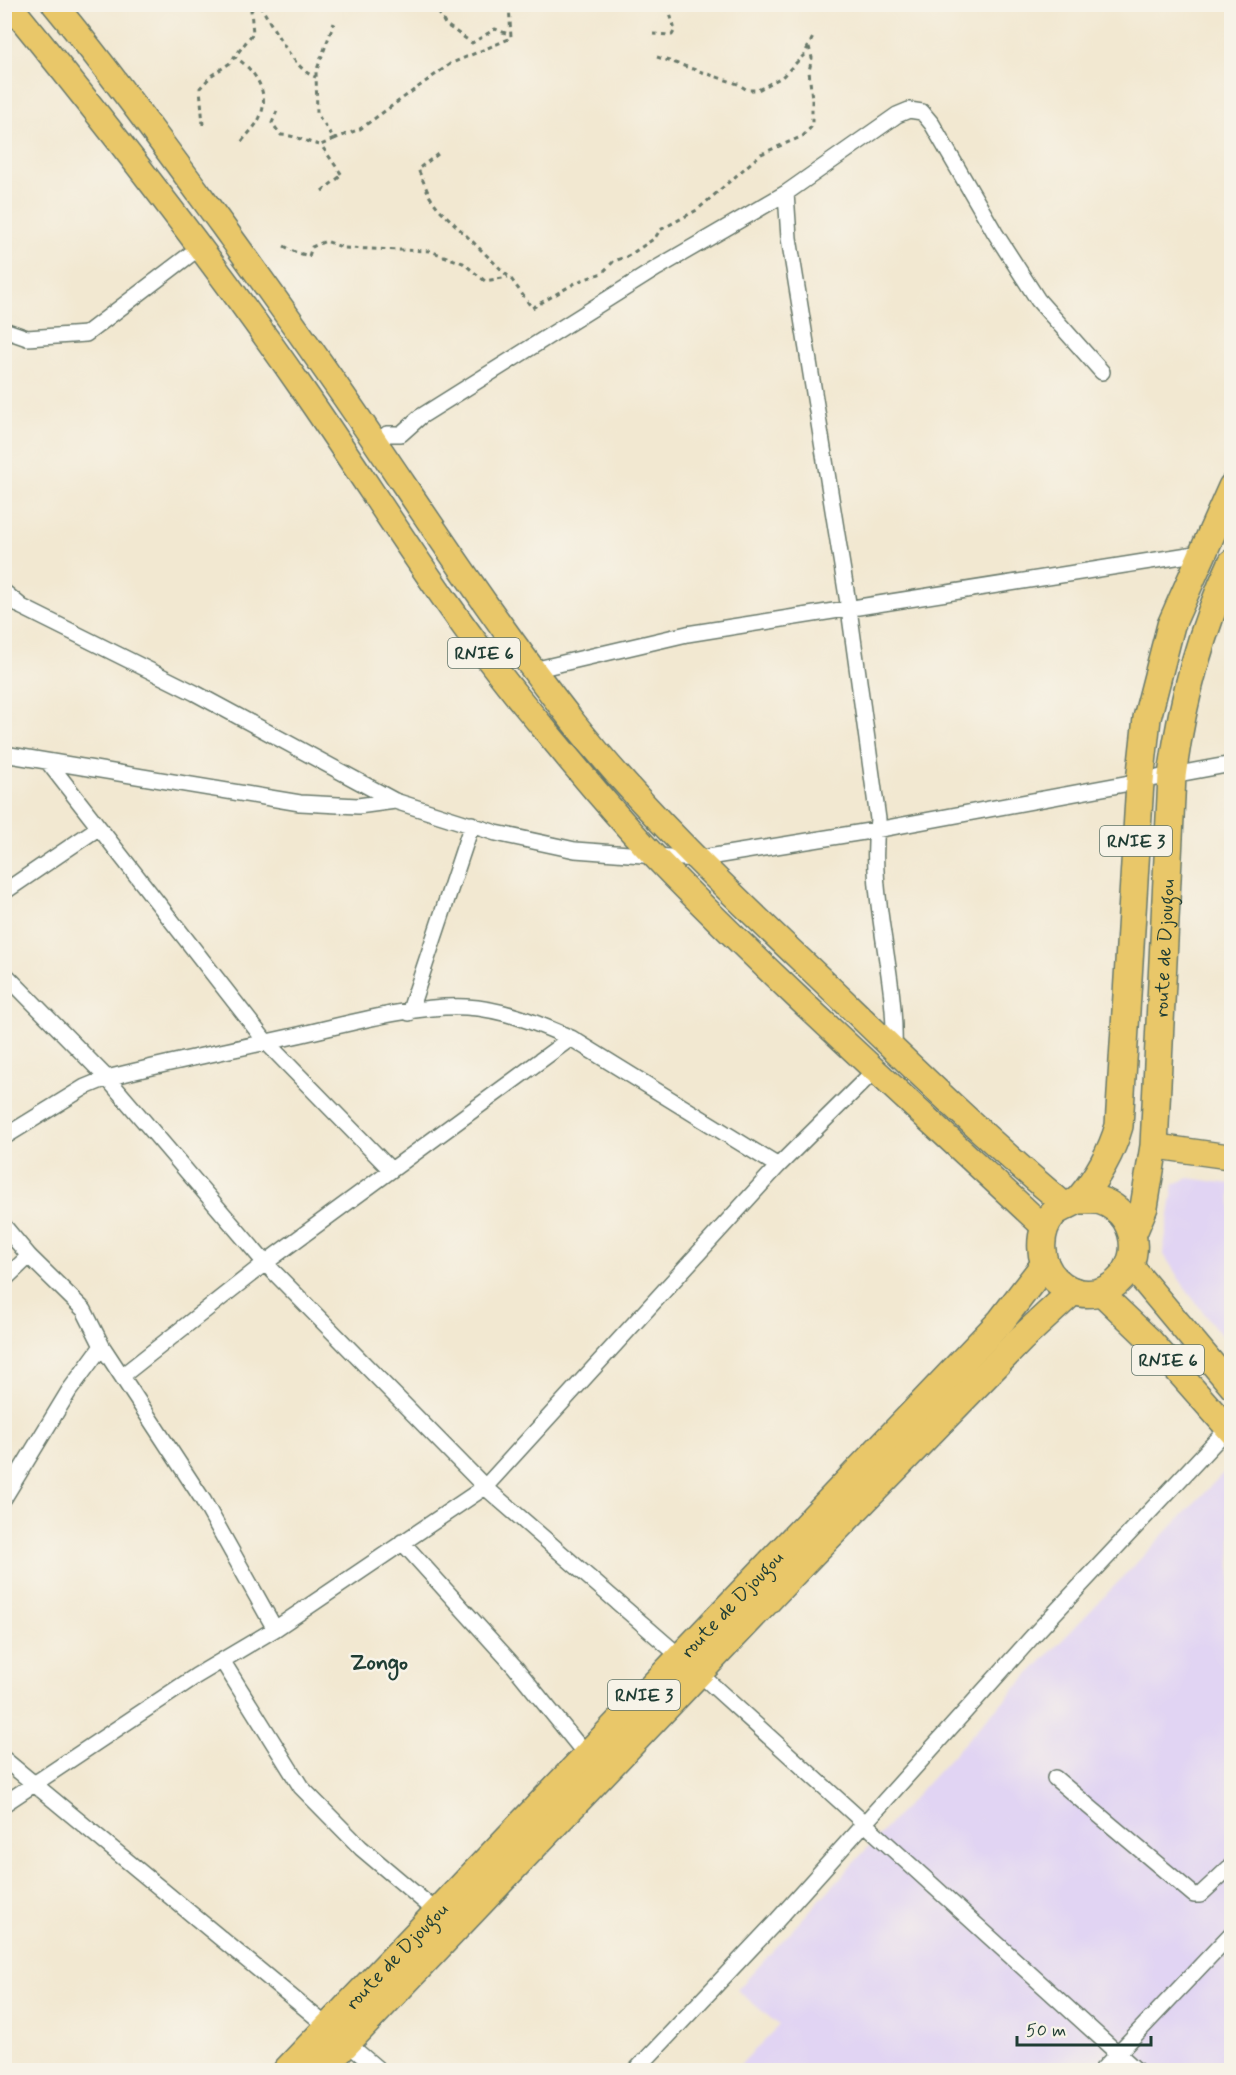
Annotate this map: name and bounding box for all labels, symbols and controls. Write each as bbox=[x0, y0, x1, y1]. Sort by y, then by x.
road number: RNIE 6 bbox=[448, 638, 520, 668]
road number: RNIE 3 bbox=[1100, 826, 1172, 856]
street label: route de Djougou bbox=[1148, 879, 1183, 1018]
road number: RNIE 6 bbox=[1132, 1345, 1204, 1375]
street label: route de Djougou bbox=[675, 1545, 790, 1664]
district label: Zongo bbox=[350, 1650, 408, 1681]
road number: RNIE 3 bbox=[608, 1680, 680, 1710]
street label: route de Djougou bbox=[340, 1897, 455, 2016]
scale bar bbox=[1017, 2009, 1150, 2047]
text: 50 m bbox=[1026, 2019, 1066, 2043]

